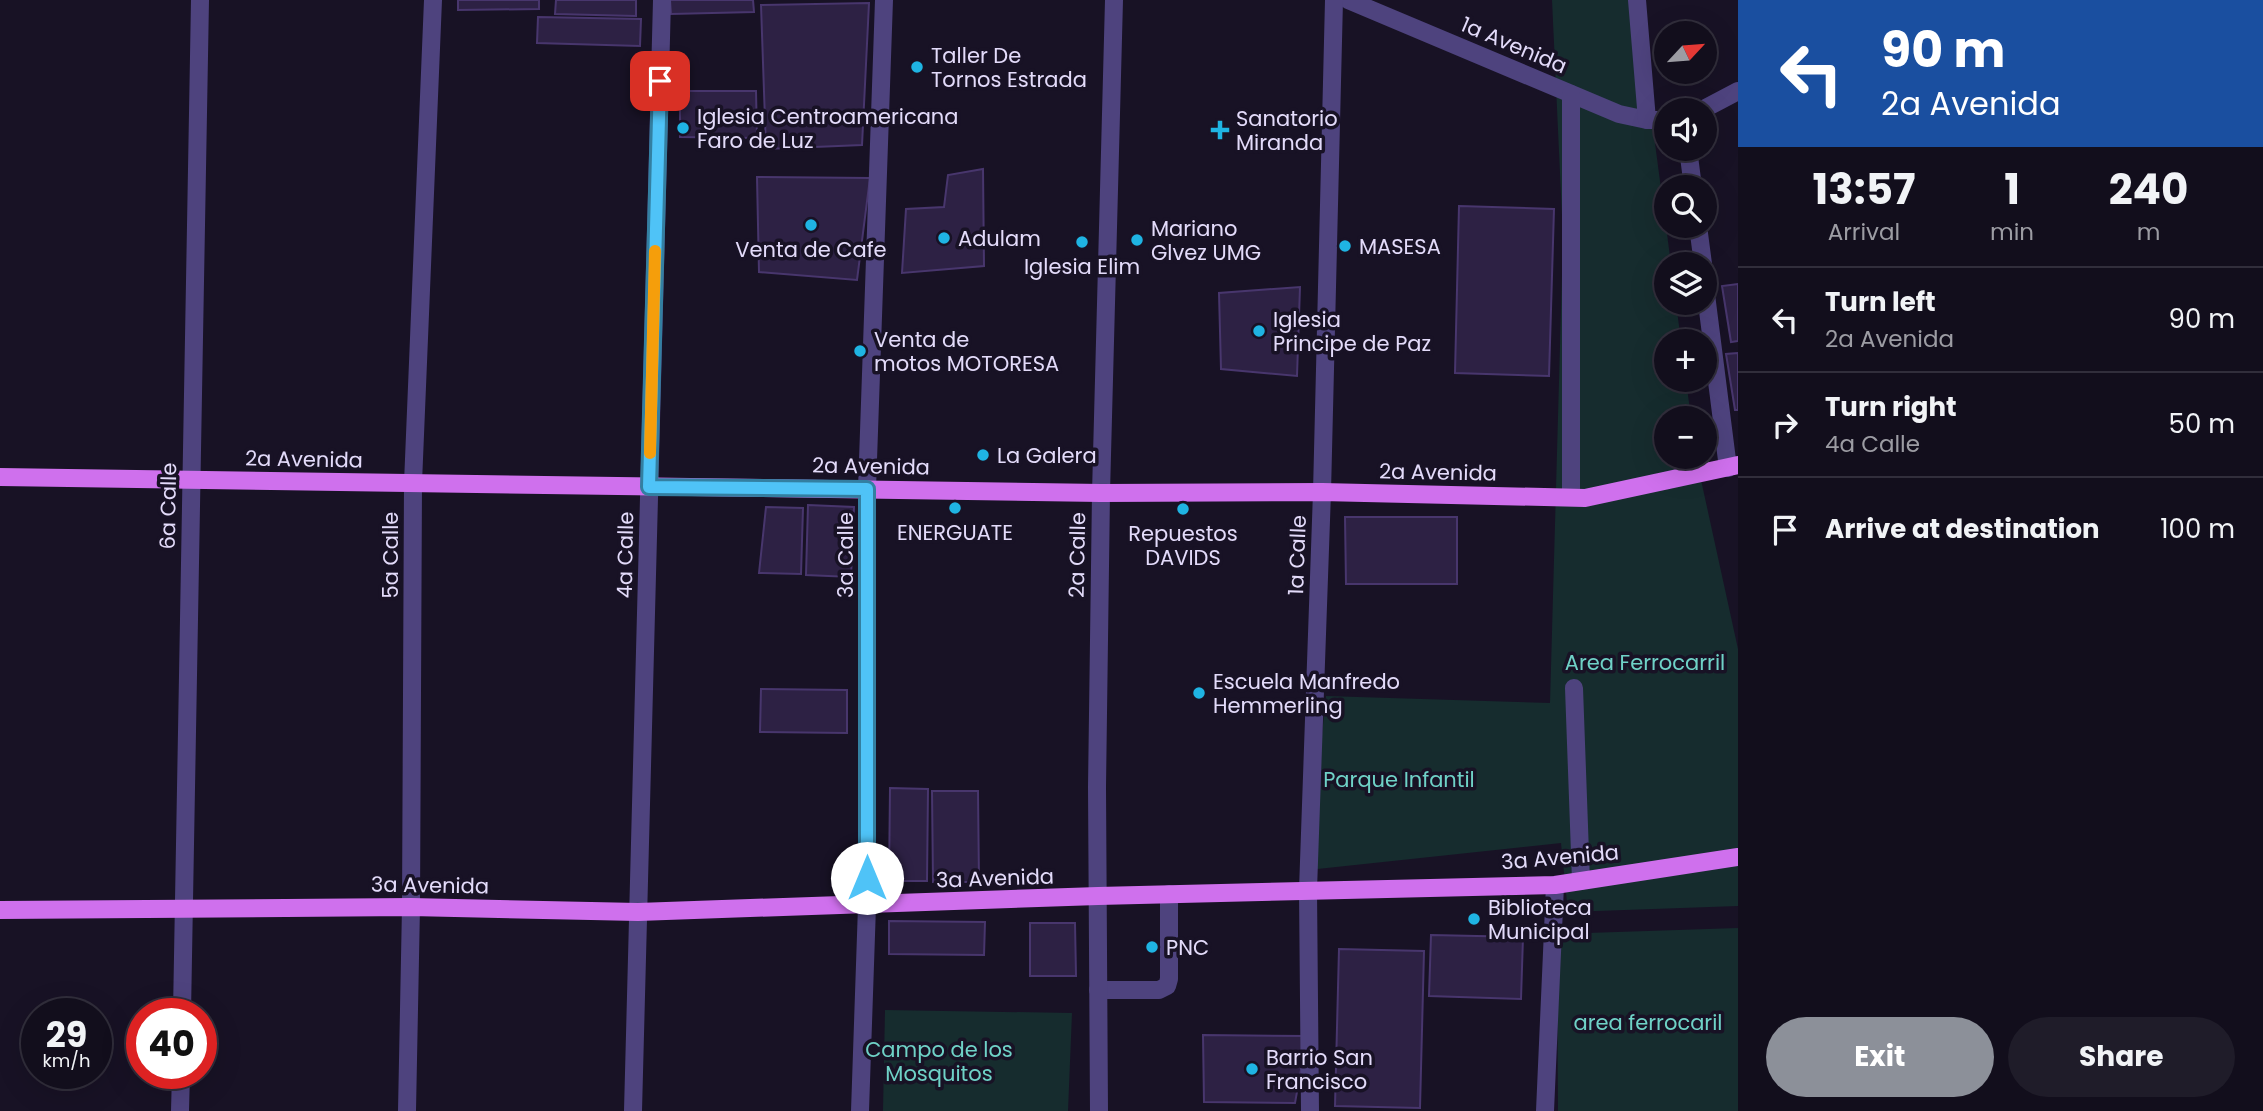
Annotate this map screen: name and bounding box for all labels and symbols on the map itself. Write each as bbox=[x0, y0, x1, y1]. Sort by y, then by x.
street label: 1a Avenida bbox=[1457, 10, 1571, 80]
north arrow bbox=[1654, 21, 1717, 84]
place label: Taller De Tornos Estrada bbox=[931, 41, 1087, 94]
pin bbox=[630, 51, 690, 111]
marker: Taller De Tornos Estrada bbox=[909, 59, 925, 75]
place label: Iglesia Centroamericana Faro de Luz bbox=[697, 102, 959, 155]
place label: Sanatorio Miranda bbox=[1236, 104, 1338, 157]
marker: Iglesia Centroamericana Faro de Luz bbox=[675, 120, 691, 136]
marker: Sanatorio Miranda bbox=[1210, 120, 1230, 140]
place label: Mariano Glvez UMG bbox=[1151, 214, 1261, 267]
marker: Venta de Cafe bbox=[803, 217, 819, 233]
place label: Adulam bbox=[958, 224, 1041, 253]
marker: Adulam bbox=[936, 230, 952, 246]
marker: Mariano Glvez UMG bbox=[1129, 232, 1145, 248]
place label: MASESA bbox=[1359, 232, 1441, 261]
marker: Iglesia Elim bbox=[1074, 234, 1090, 250]
place label: Venta de Cafe bbox=[735, 235, 887, 264]
marker: MASESA bbox=[1337, 238, 1353, 254]
place label: Iglesia Elim bbox=[1024, 252, 1140, 281]
place label: Iglesia Principe de Paz bbox=[1273, 305, 1431, 358]
marker: Iglesia Principe de Paz bbox=[1251, 323, 1267, 339]
place label: Venta de motos MOTORESA bbox=[874, 325, 1059, 378]
marker: Venta de motos MOTORESA bbox=[852, 343, 868, 359]
place label: La Galera bbox=[997, 441, 1097, 470]
street label: 2a Avenida bbox=[245, 443, 363, 475]
marker: La Galera bbox=[975, 447, 991, 463]
street label: 2a Avenida bbox=[812, 450, 930, 482]
street label: 2a Avenida bbox=[1379, 456, 1497, 488]
street label: 6a Calle bbox=[153, 462, 183, 550]
marker: ENERGUATE bbox=[947, 500, 963, 516]
marker: Repuestos DAVIDS bbox=[1175, 501, 1191, 517]
street label: 4a Calle bbox=[610, 511, 640, 599]
street label: 5a Calle bbox=[376, 512, 405, 598]
street label: 3a Calle bbox=[831, 512, 860, 598]
street label: 2a Calle bbox=[1062, 512, 1092, 598]
street label: 1a Calle bbox=[1281, 514, 1313, 596]
place label: ENERGUATE bbox=[897, 518, 1013, 547]
place label: Repuestos DAVIDS bbox=[1128, 519, 1238, 572]
park label: Area Ferrocarril bbox=[1565, 648, 1725, 677]
place label: Escuela Manfredo Hemmerling bbox=[1213, 667, 1400, 720]
marker: Escuela Manfredo Hemmerling bbox=[1191, 685, 1207, 701]
park label: Parque Infantil bbox=[1323, 765, 1475, 794]
street label: 3a Avenida bbox=[1500, 837, 1620, 877]
position arrow bbox=[830, 841, 904, 915]
street label: 3a Avenida bbox=[935, 861, 1055, 895]
street label: 3a Avenida bbox=[371, 869, 489, 901]
place label: Biblioteca Municipal bbox=[1488, 893, 1592, 946]
marker: Biblioteca Municipal bbox=[1466, 911, 1482, 927]
place label: PNC bbox=[1166, 933, 1209, 962]
marker: PNC bbox=[1144, 939, 1160, 955]
speed limit sign: 40 bbox=[126, 998, 217, 1089]
park label: area ferrocaril bbox=[1574, 1008, 1723, 1037]
park label: Campo de los Mosquitos bbox=[865, 1035, 1013, 1088]
place label: Barrio San Francisco bbox=[1266, 1043, 1373, 1096]
marker: Barrio San Francisco bbox=[1244, 1061, 1260, 1077]

